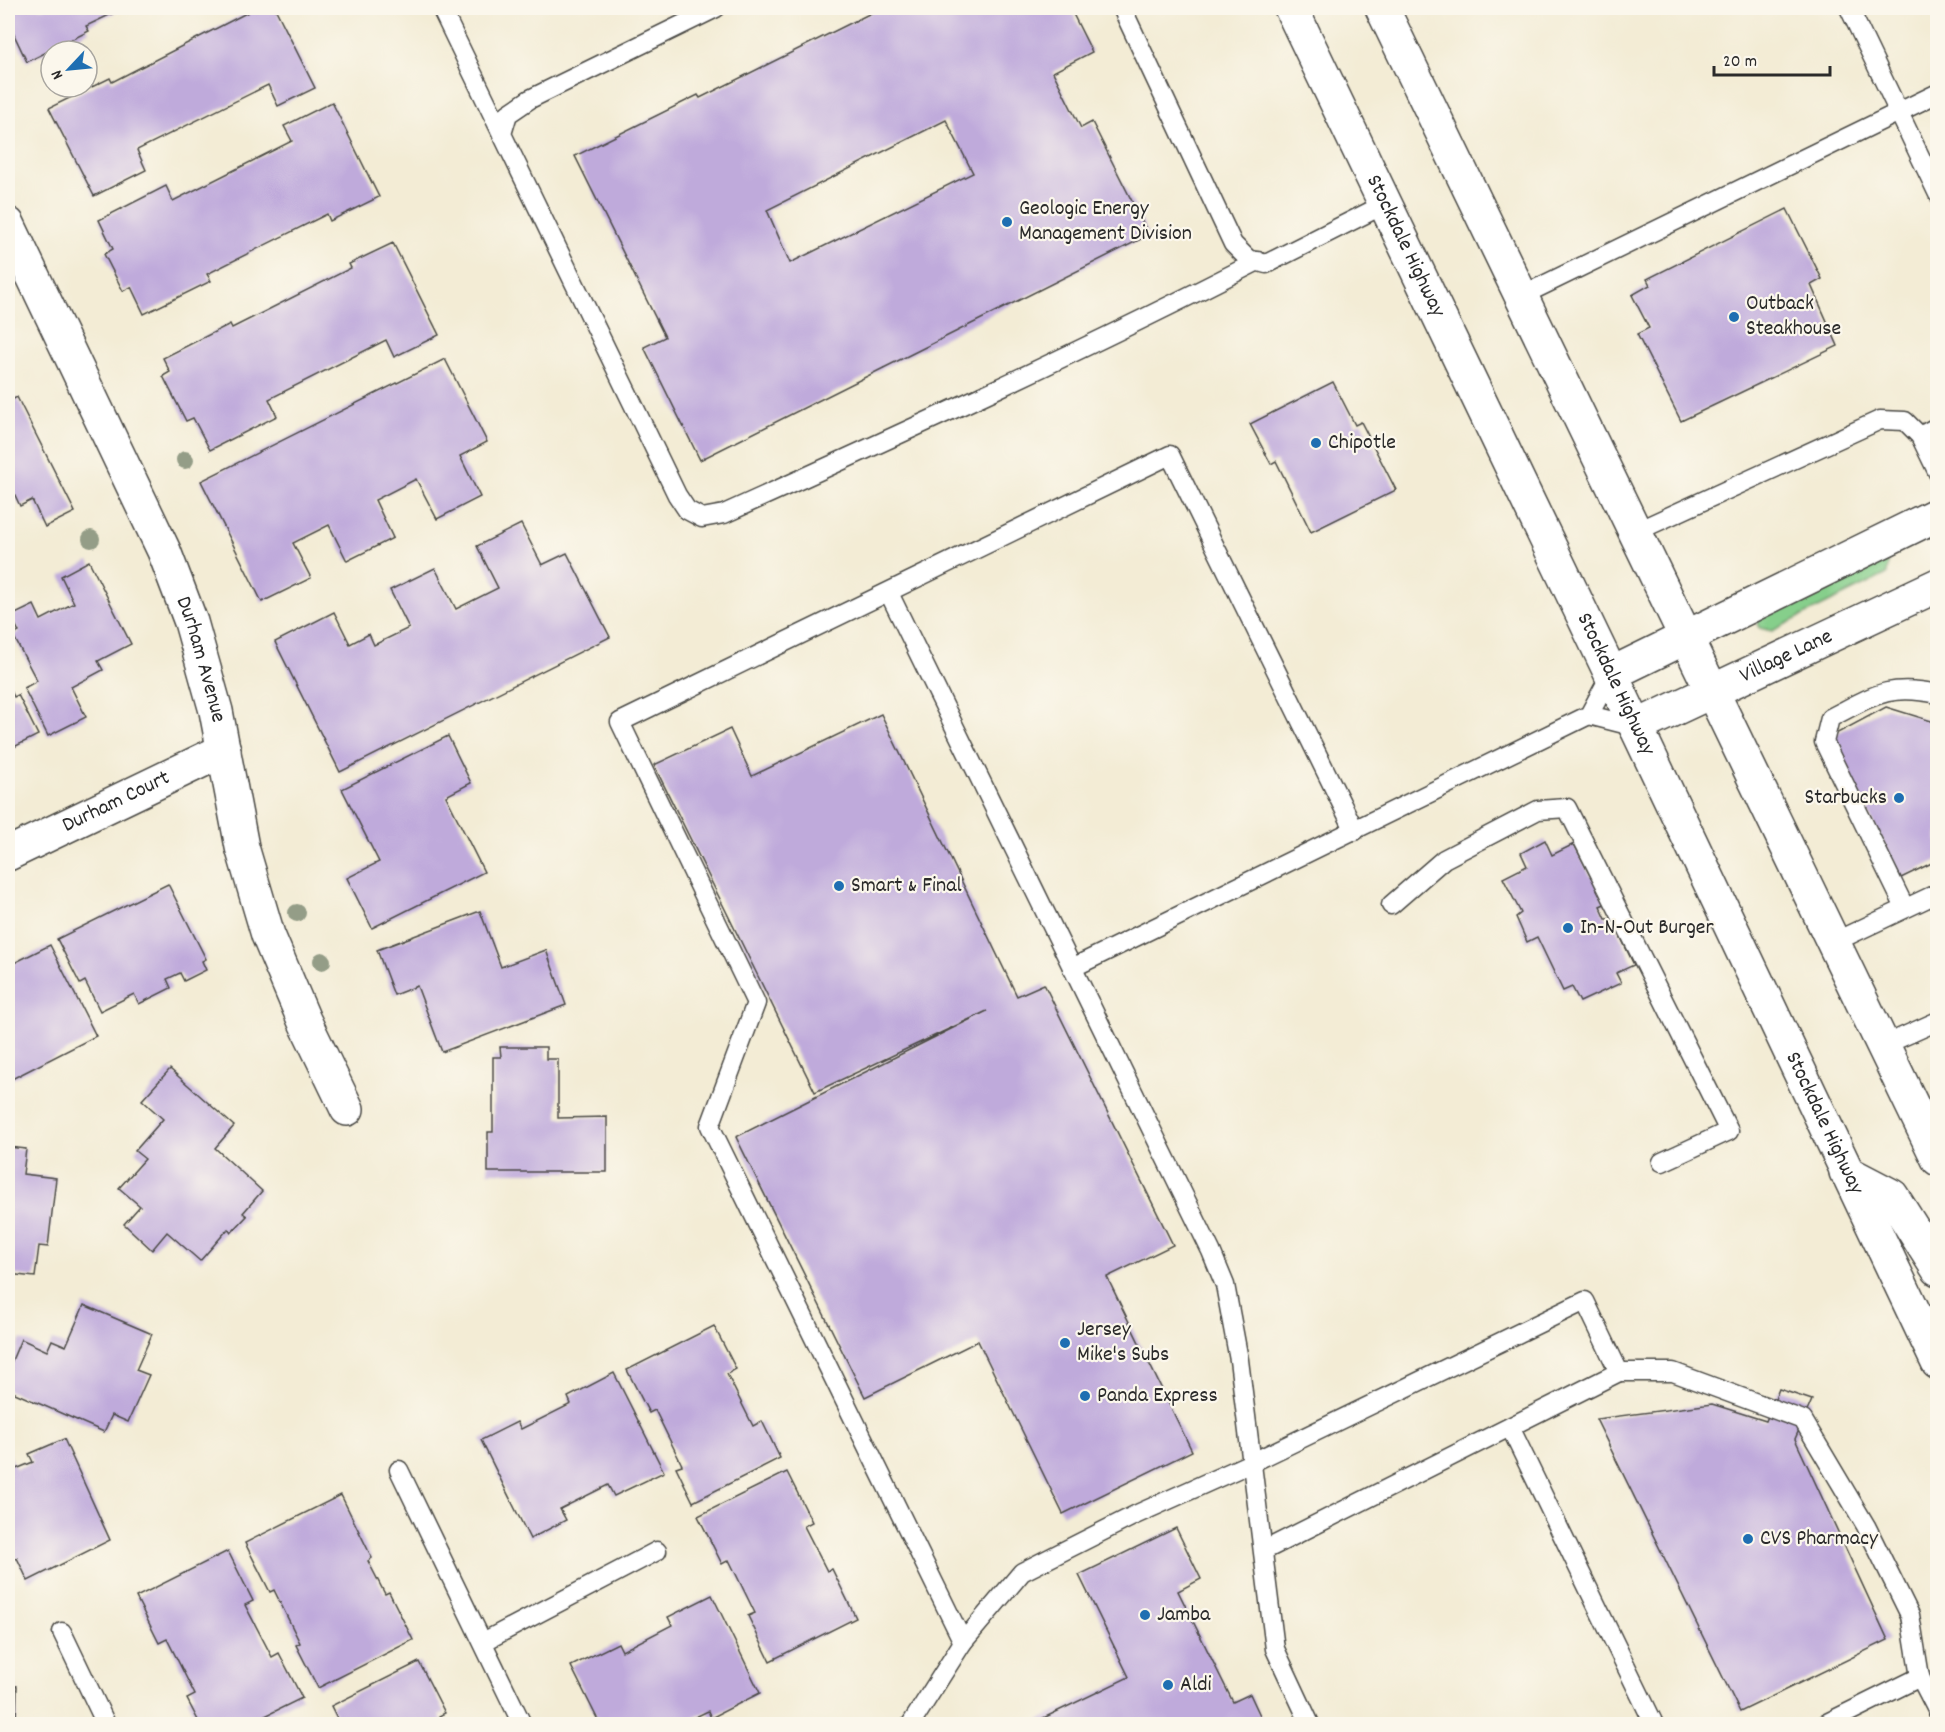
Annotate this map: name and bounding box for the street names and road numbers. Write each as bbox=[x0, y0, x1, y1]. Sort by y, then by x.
street label: Stockdale Highway bbox=[1358, 170, 1453, 323]
street label: Durham Avenue bbox=[167, 592, 233, 725]
street label: Stockdale Highway bbox=[1568, 608, 1663, 762]
street label: Village Lane bbox=[1735, 621, 1838, 691]
street label: Durham Court bbox=[57, 763, 175, 841]
street label: Stockdale Highway bbox=[1777, 1047, 1872, 1201]

